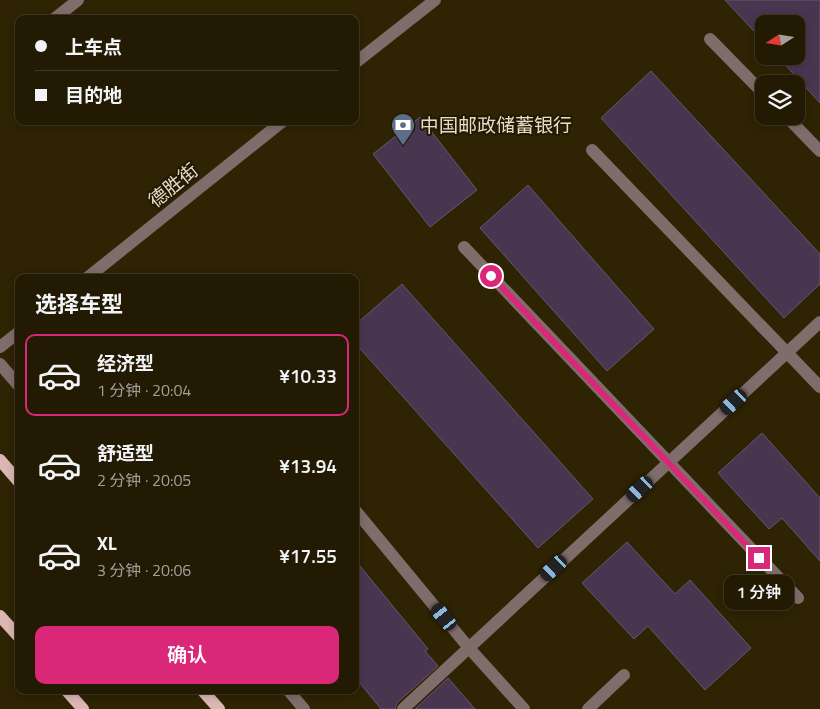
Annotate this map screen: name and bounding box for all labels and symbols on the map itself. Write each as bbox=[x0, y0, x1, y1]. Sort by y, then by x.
north arrow bbox=[755, 15, 805, 65]
place label: 中国邮政储蓄银行 bbox=[420, 110, 572, 139]
bank icon: 中国邮政储蓄银行 bbox=[390, 112, 416, 146]
street label: 德胜街 bbox=[141, 155, 204, 214]
route start bbox=[480, 265, 502, 287]
car bbox=[717, 386, 750, 418]
car bbox=[623, 473, 656, 505]
route end bbox=[748, 547, 770, 569]
car bbox=[537, 552, 570, 584]
callout: 1 分钟 bbox=[724, 576, 794, 610]
car bbox=[428, 601, 459, 633]

